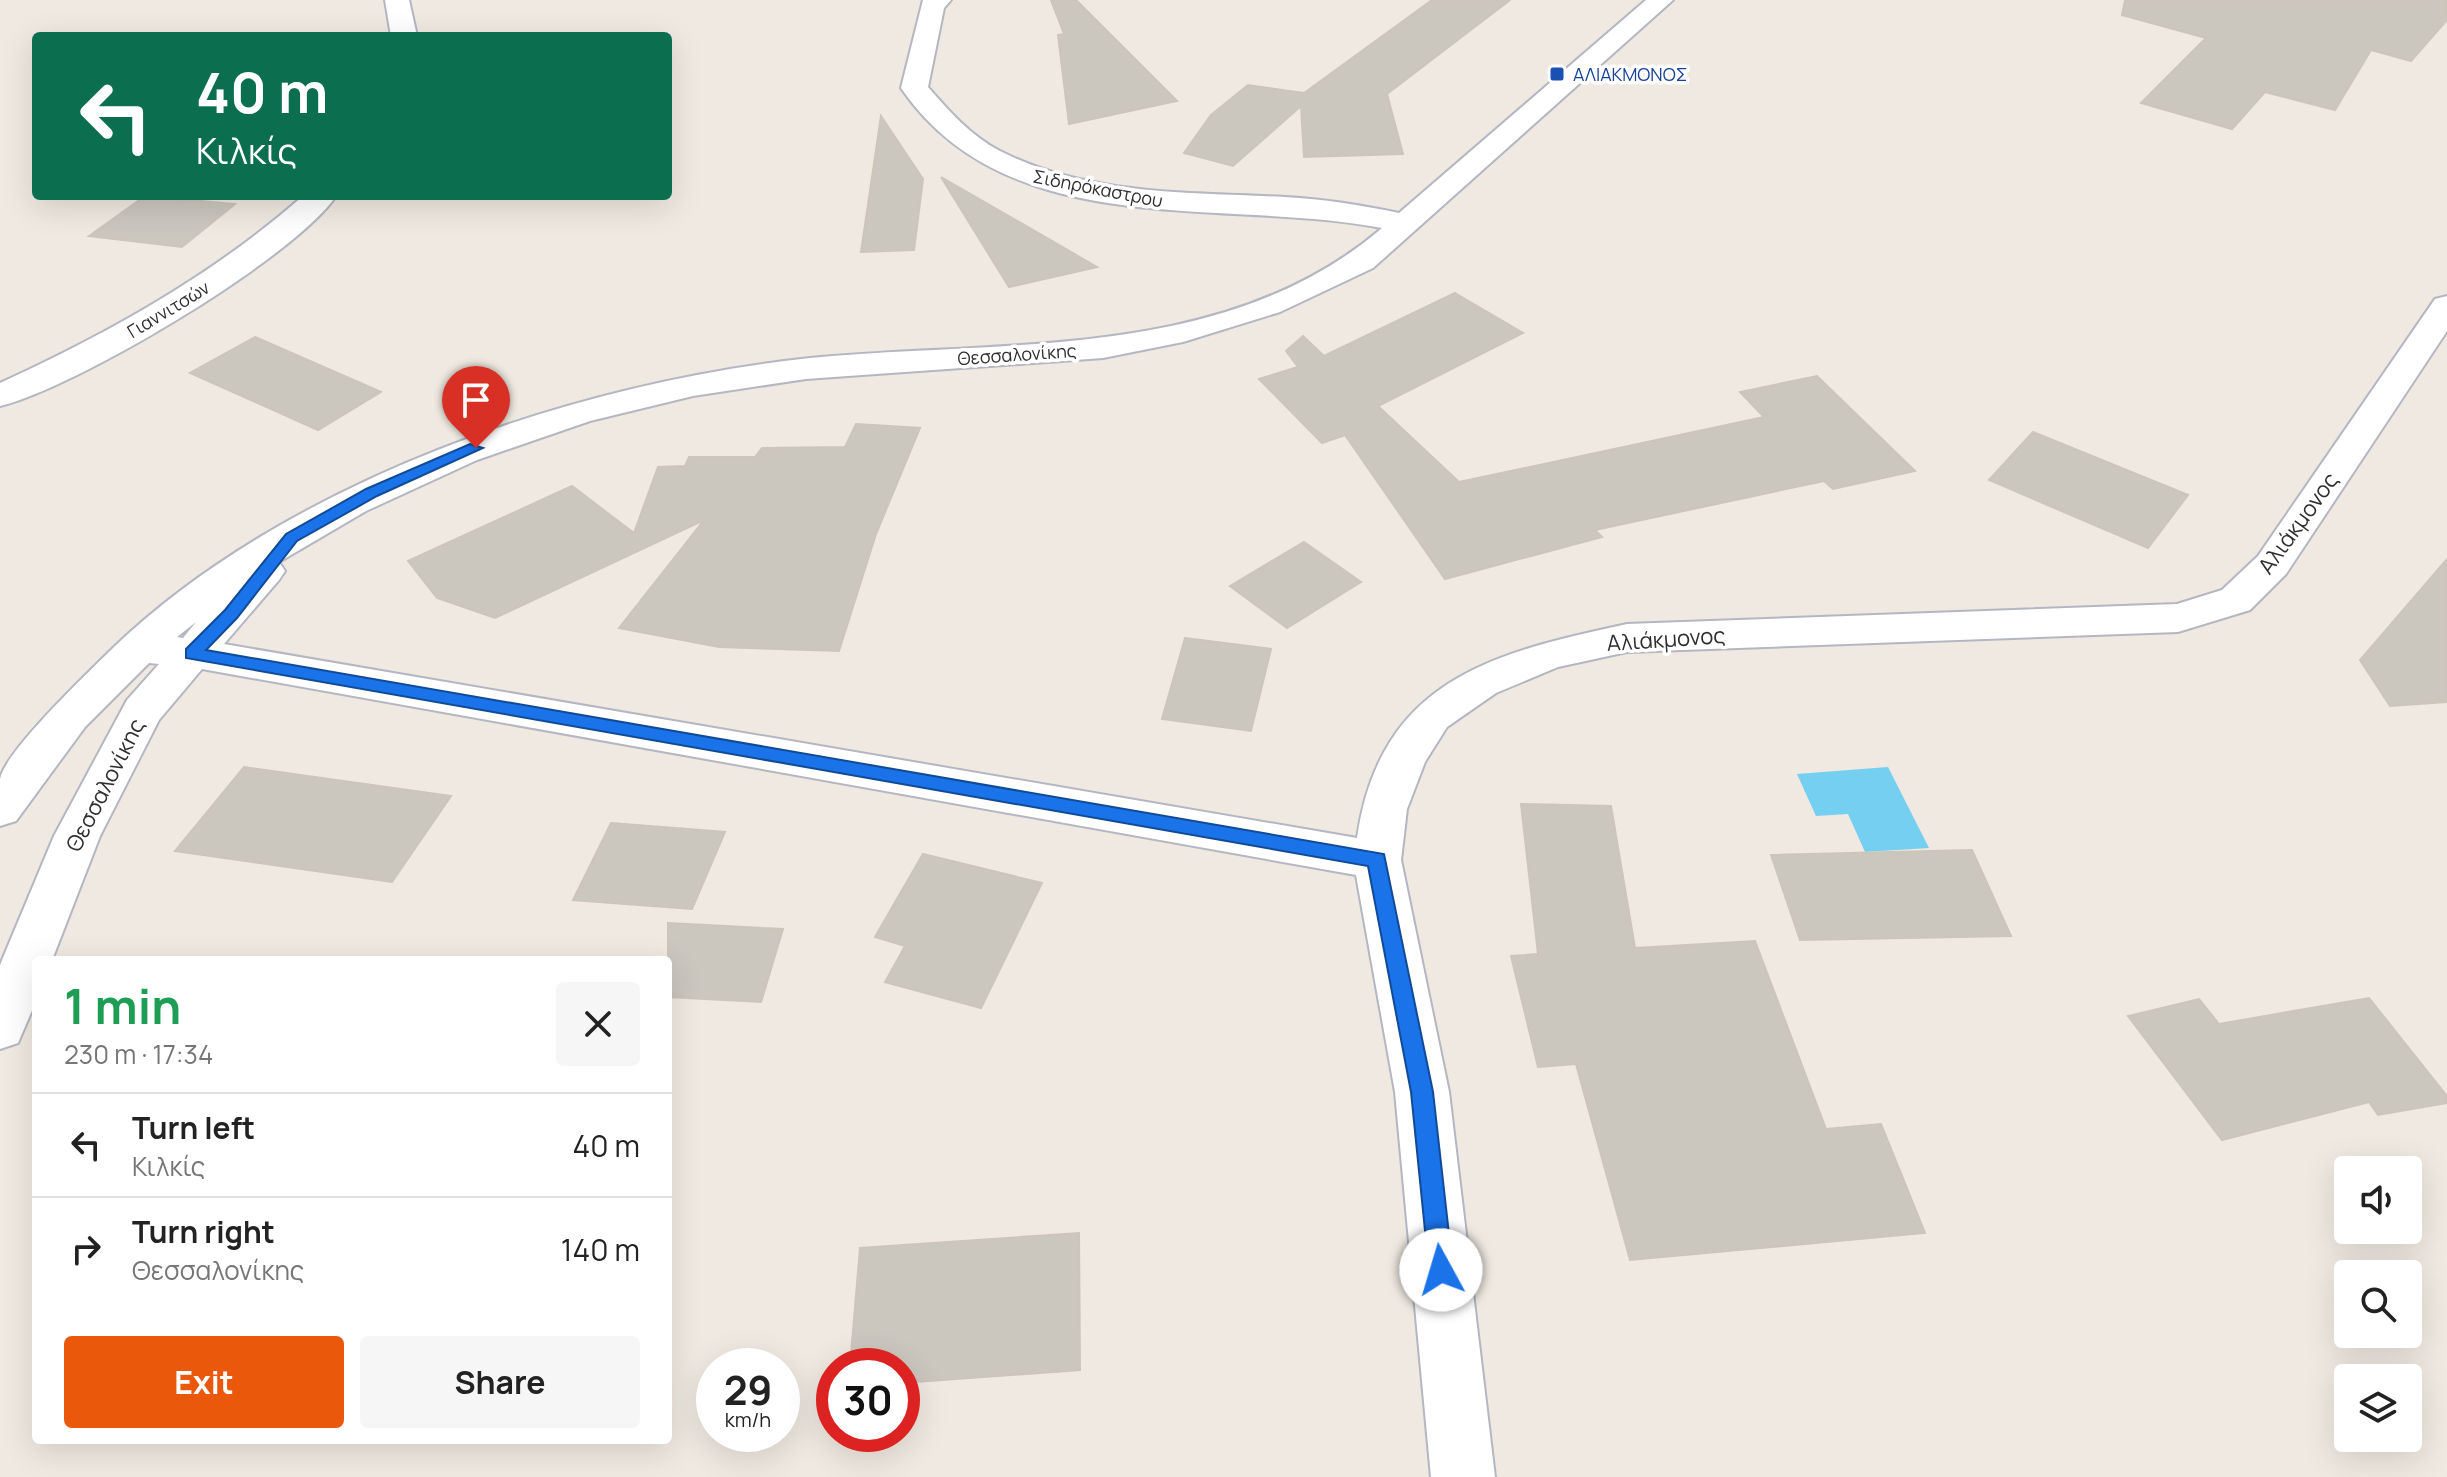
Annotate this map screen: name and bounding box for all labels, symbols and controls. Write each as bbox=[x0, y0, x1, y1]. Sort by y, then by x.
text: 40 m bbox=[196, 53, 328, 130]
place label: ΑΛΙΑΚΜΟΝΟΣ bbox=[1573, 62, 1687, 86]
icon: left bbox=[64, 64, 168, 168]
marker: ΑΛΙΑΚΜΟΝΟΣ bbox=[1548, 65, 1566, 83]
text: Κιλκίς bbox=[196, 126, 297, 175]
street label: Σιδηρόκαστρου bbox=[1031, 164, 1165, 212]
street label: Γιαννιτσών bbox=[122, 275, 214, 343]
street label: Θεσσαλονίκης bbox=[957, 338, 1077, 370]
pin bbox=[442, 366, 510, 448]
icon: arrive bbox=[454, 378, 498, 422]
street label: Αλιάκμονος bbox=[2251, 466, 2345, 580]
street label: Αλιάκμονος bbox=[1606, 620, 1726, 658]
street label: Θεσσαλονίκης bbox=[59, 713, 151, 857]
text: 1 min bbox=[64, 973, 181, 1038]
button: close bbox=[556, 982, 640, 1066]
text: 230 m · 17:34 bbox=[64, 1036, 213, 1072]
text: Turn left bbox=[132, 1107, 255, 1148]
icon: left bbox=[64, 1123, 108, 1167]
text: 40 m bbox=[573, 1125, 640, 1166]
text: Κιλκίς bbox=[132, 1148, 205, 1184]
map controls bbox=[2334, 1156, 2422, 1452]
button: sound bbox=[2334, 1156, 2422, 1244]
text: Turn right bbox=[132, 1211, 275, 1252]
icon: right bbox=[64, 1227, 108, 1271]
position arrow bbox=[1399, 1228, 1483, 1312]
text: 140 m bbox=[561, 1229, 640, 1270]
text: Θεσσαλονίκης bbox=[132, 1252, 304, 1288]
button: search bbox=[2334, 1260, 2422, 1348]
button: Exit bbox=[64, 1336, 344, 1428]
button: Share bbox=[360, 1336, 640, 1428]
speed limit sign: 30 bbox=[816, 1348, 920, 1452]
text: 29 bbox=[724, 1362, 772, 1417]
button: layers bbox=[2334, 1364, 2422, 1452]
text: km/h bbox=[725, 1406, 771, 1433]

